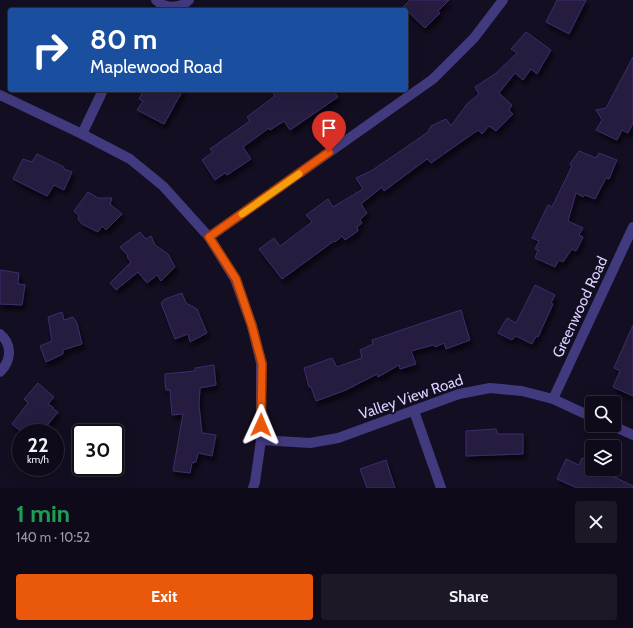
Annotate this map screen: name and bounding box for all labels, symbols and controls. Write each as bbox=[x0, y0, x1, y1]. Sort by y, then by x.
text: 80 m bbox=[90, 22, 157, 56]
icon: right bbox=[24, 24, 76, 76]
text: Maplewood Road bbox=[90, 56, 222, 78]
pin bbox=[312, 111, 346, 152]
icon: arrive bbox=[318, 117, 340, 139]
street label: Greenwood Road bbox=[549, 253, 611, 361]
street label: Valley View Road bbox=[357, 371, 465, 423]
map controls bbox=[585, 396, 621, 476]
button: search bbox=[585, 396, 621, 432]
position arrow bbox=[240, 404, 282, 446]
speed limit sign: 30 bbox=[72, 424, 124, 476]
text: 22 bbox=[27, 433, 49, 457]
button: layers bbox=[585, 440, 621, 476]
text: km/h bbox=[27, 453, 49, 466]
text: 1 min bbox=[16, 499, 70, 528]
button: close bbox=[575, 501, 617, 543]
text: 140 m · 10:52 bbox=[16, 529, 90, 545]
button: Exit bbox=[16, 574, 313, 620]
button: Share bbox=[321, 574, 617, 620]

